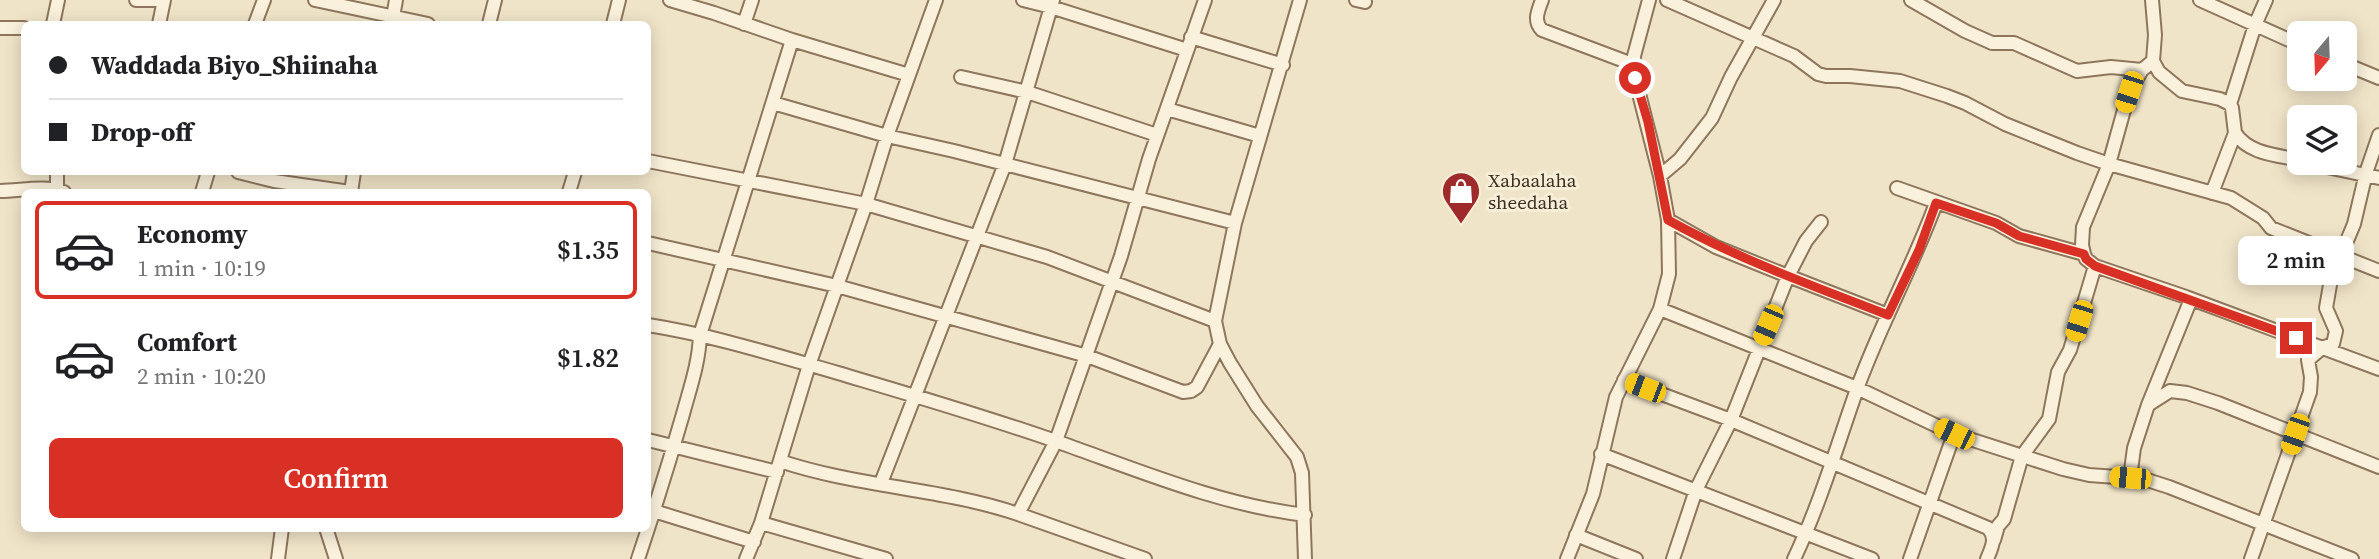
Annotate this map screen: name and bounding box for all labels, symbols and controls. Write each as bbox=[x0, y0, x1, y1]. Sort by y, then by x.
north arrow bbox=[2287, 21, 2357, 91]
map controls bbox=[2287, 21, 2357, 175]
text: Waddada Biyo_Shiinaha bbox=[91, 47, 378, 83]
route start bbox=[1619, 62, 1651, 94]
car bbox=[2113, 69, 2146, 115]
button: layers bbox=[2287, 105, 2357, 175]
text: Drop-off bbox=[91, 114, 193, 150]
place label: Xabaalaha sheedaha bbox=[1488, 167, 1577, 215]
shop icon: Xabaalaha sheedaha bbox=[1440, 170, 1482, 225]
text: Economy bbox=[137, 216, 248, 252]
icon: car bbox=[53, 219, 116, 282]
text: $1.35 bbox=[557, 232, 619, 268]
callout: 2 min bbox=[2238, 236, 2354, 286]
text: 2 min bbox=[2266, 244, 2326, 276]
text: 1 min · 10:19 bbox=[137, 252, 266, 284]
car bbox=[2063, 298, 2096, 344]
car bbox=[1751, 302, 1786, 348]
route end bbox=[2280, 322, 2312, 354]
text: Comfort bbox=[137, 324, 237, 360]
icon: car bbox=[53, 327, 116, 390]
text: $1.82 bbox=[557, 340, 619, 376]
text: 2 min · 10:20 bbox=[137, 360, 266, 392]
car bbox=[1622, 371, 1669, 405]
car bbox=[2279, 411, 2312, 457]
car bbox=[1931, 415, 1978, 453]
button: Confirm bbox=[49, 438, 623, 518]
car bbox=[2109, 466, 2152, 490]

